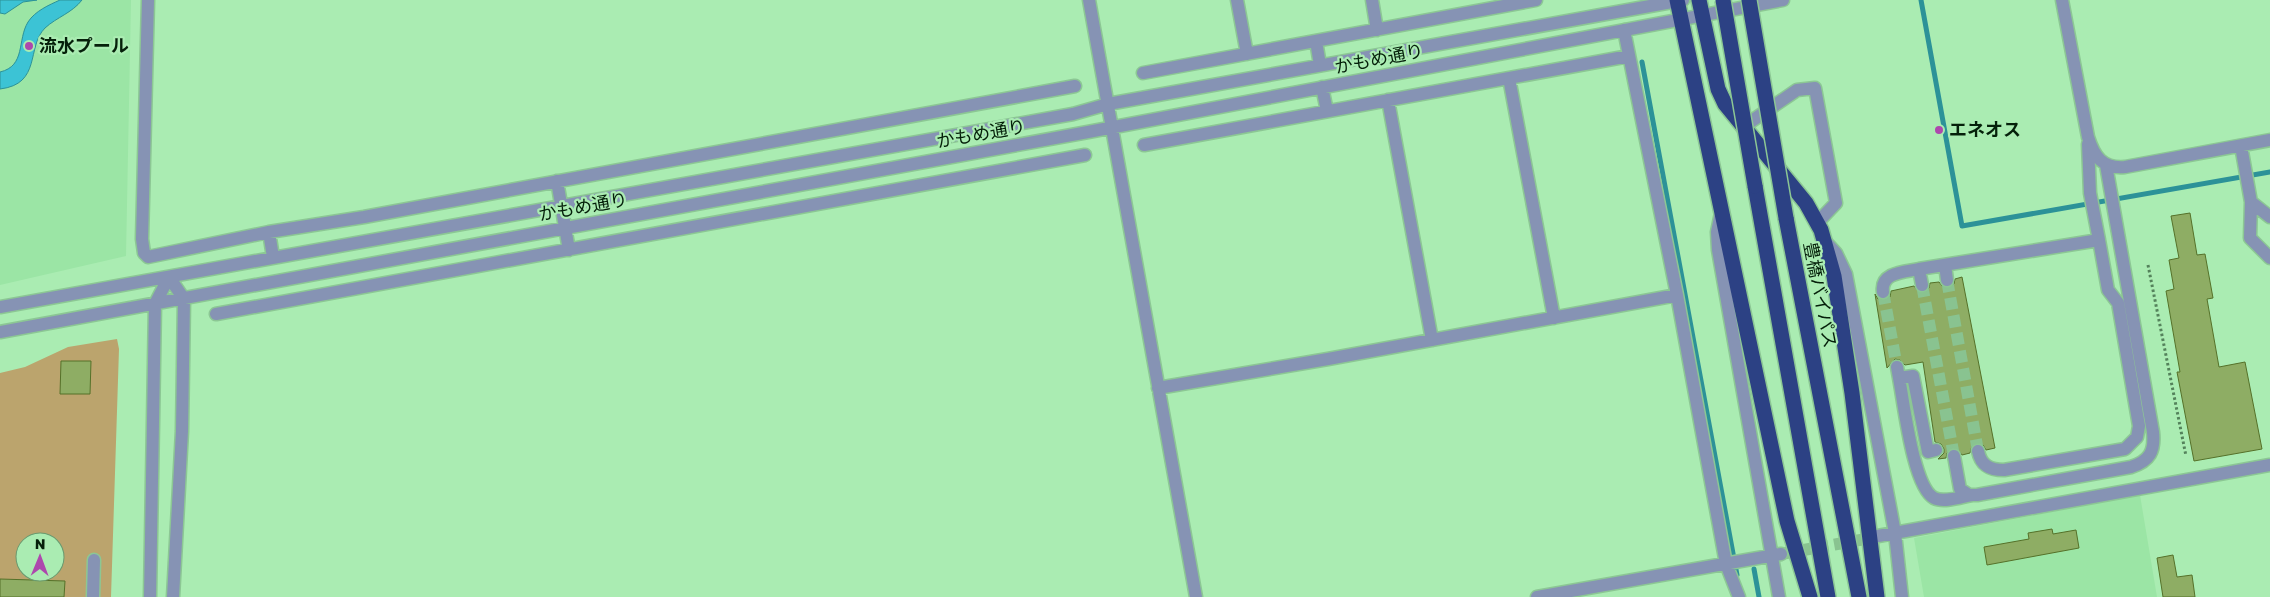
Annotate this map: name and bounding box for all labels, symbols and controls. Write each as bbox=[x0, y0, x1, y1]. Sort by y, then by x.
place label: 流水プール bbox=[39, 34, 129, 56]
street label: かもめ通り bbox=[1333, 39, 1425, 77]
marker: 流水プール bbox=[23, 40, 35, 52]
street label: かもめ通り bbox=[935, 114, 1027, 152]
place label: エネオス bbox=[1949, 118, 2021, 140]
marker: エネオス bbox=[1933, 124, 1945, 136]
street label: かもめ通り bbox=[537, 187, 629, 225]
street label: 豊橋バイパス bbox=[1800, 240, 1842, 350]
north arrow bbox=[15, 532, 65, 582]
text: N bbox=[35, 535, 46, 552]

